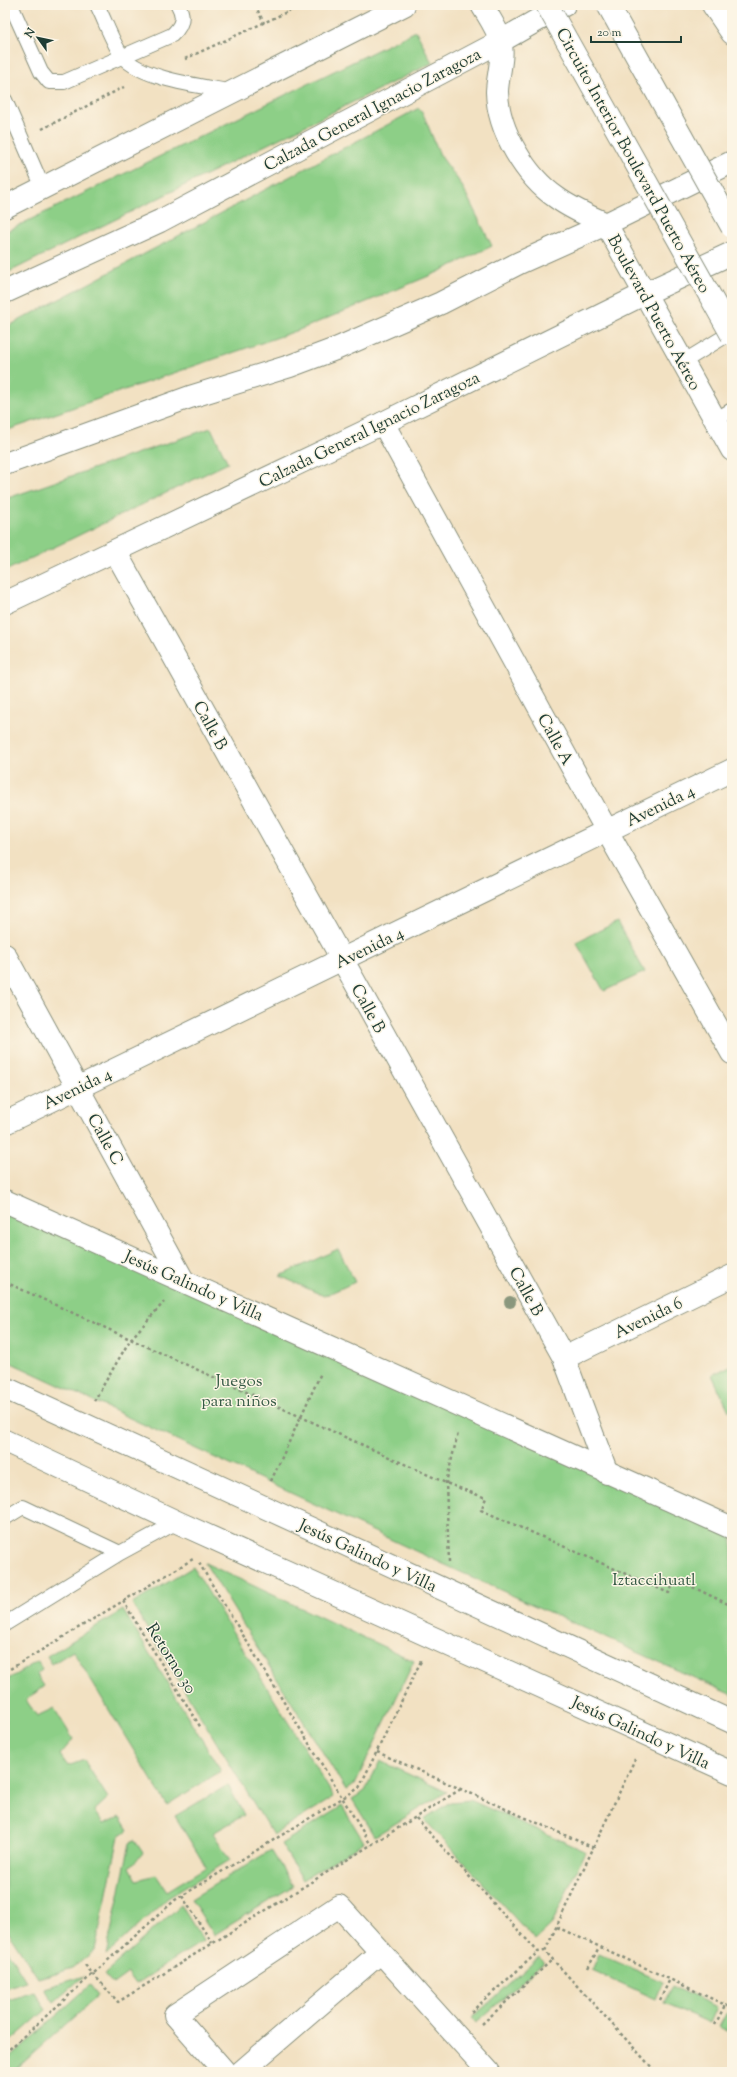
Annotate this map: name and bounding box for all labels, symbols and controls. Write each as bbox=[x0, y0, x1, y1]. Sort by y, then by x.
north arrow bbox=[18, 18, 58, 58]
scale bar bbox=[591, 18, 681, 44]
street label: Circuito Interior Boulevard Puerto Aéreo bbox=[549, 24, 715, 298]
text: 20 m bbox=[597, 24, 622, 42]
text: N bbox=[21, 25, 40, 42]
street label: Calzada General Ignacio Zaragoza bbox=[260, 43, 486, 178]
street label: Boulevard Puerto Aéreo bbox=[600, 231, 706, 395]
street label: Calzada General Ignacio Zaragoza bbox=[255, 367, 485, 495]
street label: Calle B bbox=[186, 697, 233, 755]
street label: Calle A bbox=[530, 710, 578, 770]
street label: Avenida 4 bbox=[623, 780, 700, 834]
street label: Avenida 4 bbox=[332, 922, 409, 976]
street label: Calle B bbox=[344, 980, 391, 1038]
street label: Avenida 4 bbox=[40, 1063, 117, 1117]
street label: Calle C bbox=[80, 1110, 128, 1170]
street label: Jesús Galindo y Villa bbox=[119, 1245, 267, 1328]
street label: Calle B bbox=[502, 1263, 549, 1321]
street label: Avenida 6 bbox=[611, 1292, 687, 1346]
park label: Juegos para niños bbox=[201, 1370, 277, 1414]
street label: Jesús Galindo y Villa bbox=[293, 1514, 440, 1599]
park label: Iztaccihuatl bbox=[612, 1569, 696, 1593]
street label: Retorno 30 bbox=[139, 1619, 202, 1699]
street label: Jesús Galindo y Villa bbox=[566, 1691, 713, 1776]

